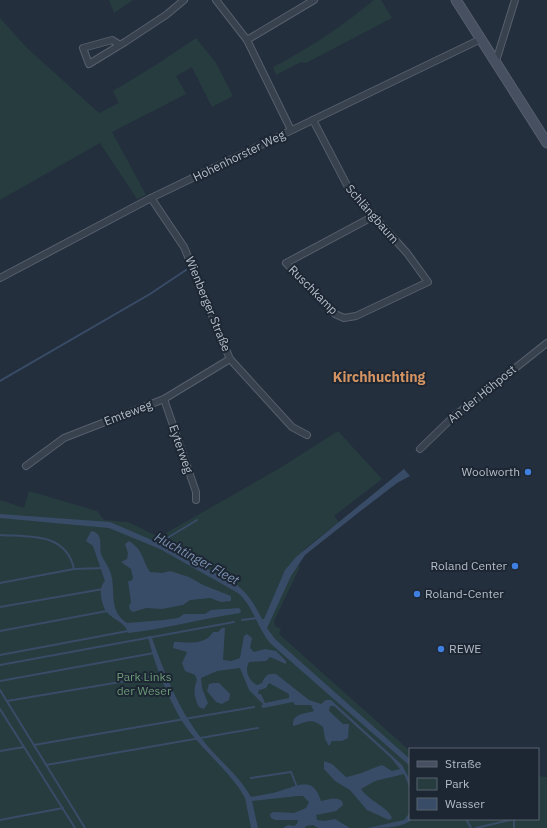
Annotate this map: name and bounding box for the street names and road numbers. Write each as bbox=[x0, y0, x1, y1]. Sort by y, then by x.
street label: Hohenhorster Weg bbox=[190, 126, 288, 184]
street label: Schlängbaum bbox=[343, 181, 402, 246]
street label: Wienberger Straße bbox=[183, 254, 235, 354]
street label: Ruschkamp bbox=[286, 262, 341, 317]
street label: An der Höhpost bbox=[444, 361, 519, 426]
street label: Emteweg bbox=[102, 396, 155, 429]
street label: Eyterweg bbox=[166, 423, 197, 476]

